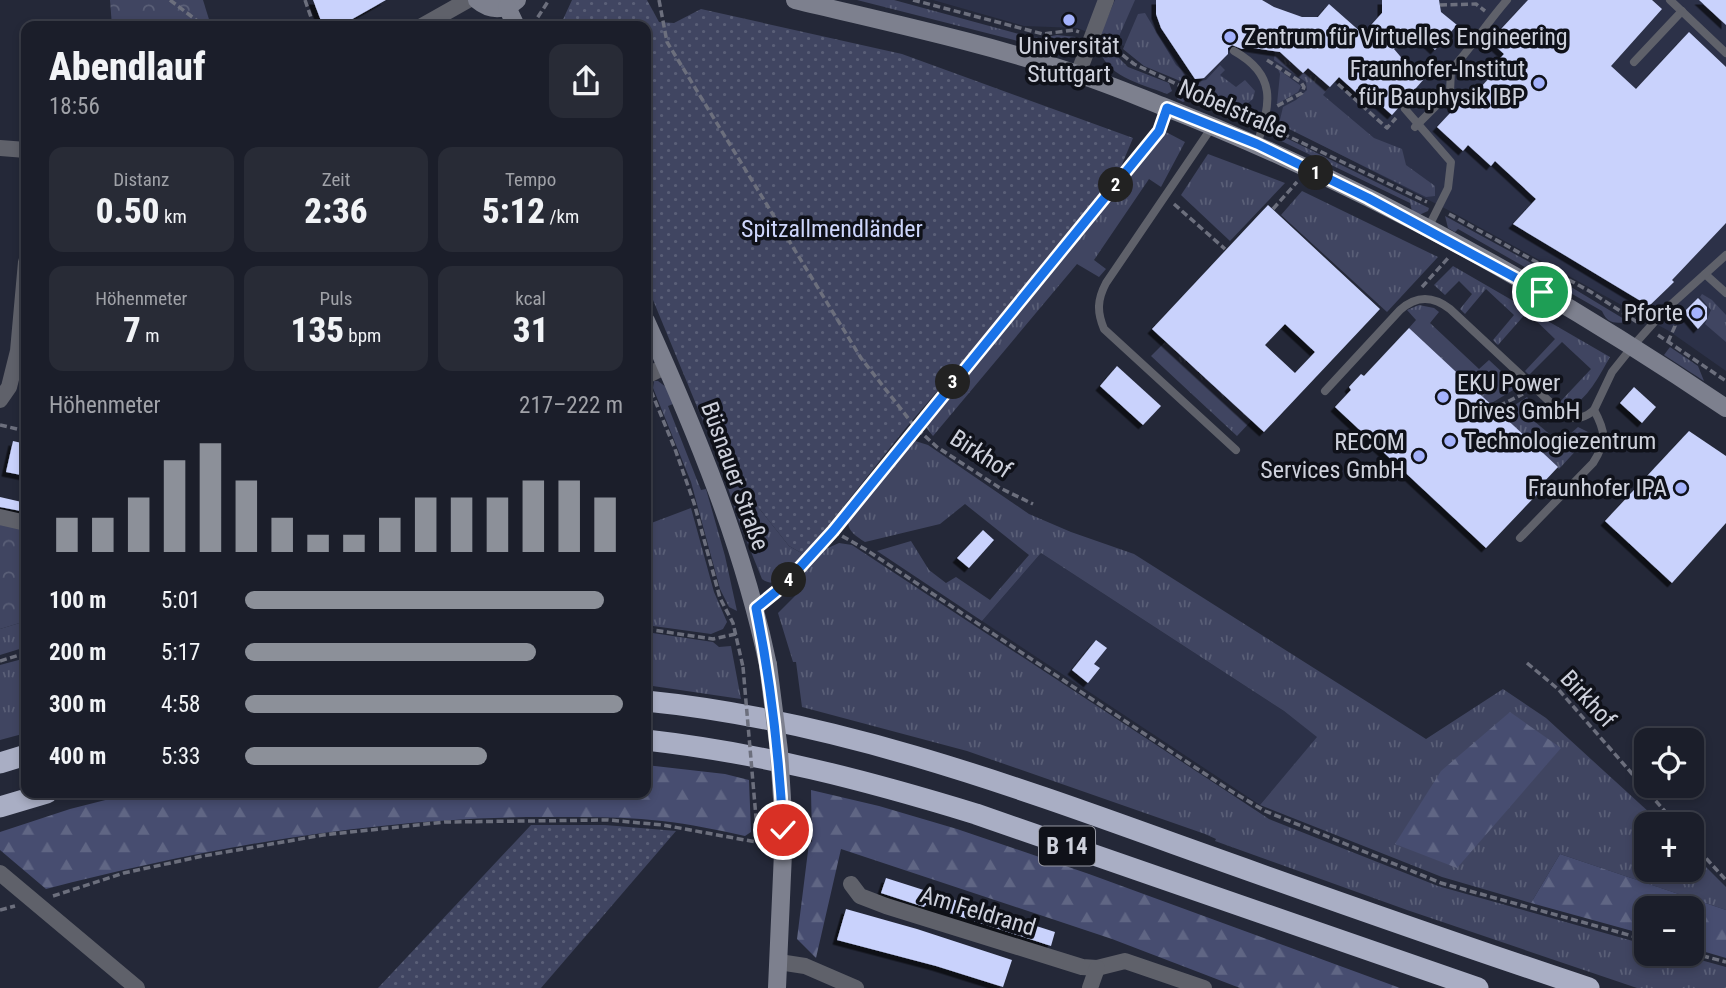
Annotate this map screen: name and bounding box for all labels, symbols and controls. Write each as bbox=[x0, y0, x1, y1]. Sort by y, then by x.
marker: Universität Stuttgart bbox=[1061, 12, 1077, 28]
place label: Zentrum für Virtuelles Engineering bbox=[1244, 23, 1568, 51]
marker: Zentrum für Virtuelles Engineering bbox=[1222, 29, 1238, 45]
place label: Universität Stuttgart bbox=[1018, 32, 1120, 88]
button: share bbox=[549, 44, 623, 118]
text: Abendlauf bbox=[49, 45, 205, 89]
place label: Fraunhofer-Institut für Bauphysik IBP bbox=[1350, 55, 1525, 111]
street label: Nobelstraße bbox=[1174, 74, 1292, 144]
marker: Fraunhofer-Institut für Bauphysik IBP bbox=[1531, 75, 1547, 91]
text: 18:56 bbox=[49, 93, 100, 120]
pin: 1 bbox=[1298, 156, 1334, 190]
text: 1 bbox=[1311, 161, 1320, 184]
text: Distanz bbox=[113, 168, 169, 191]
text: Zeit bbox=[322, 168, 350, 191]
text: Tempo bbox=[505, 168, 556, 191]
pin: 2 bbox=[1098, 168, 1134, 202]
text: 2 bbox=[1111, 173, 1120, 196]
text: 0.50 bbox=[96, 191, 160, 232]
text: 2:36 bbox=[304, 191, 368, 232]
text: 5:12 bbox=[482, 191, 545, 232]
text: km bbox=[160, 205, 187, 228]
text: /km bbox=[545, 205, 579, 228]
park label: Spitzallmendländer bbox=[741, 215, 923, 243]
pin bbox=[1512, 262, 1572, 322]
icon: arrive bbox=[1523, 273, 1561, 311]
text: Höhenmeter bbox=[95, 287, 187, 310]
text: Puls bbox=[320, 287, 352, 310]
text: kcal bbox=[515, 287, 546, 310]
place label: Pforte bbox=[1624, 299, 1683, 327]
marker: Pforte bbox=[1689, 305, 1705, 321]
text: 7 bbox=[123, 310, 141, 351]
text: 135 bbox=[291, 310, 344, 351]
text: 31 bbox=[513, 310, 548, 351]
text: m bbox=[141, 324, 160, 347]
text: bpm bbox=[344, 324, 381, 347]
pin: 3 bbox=[936, 364, 970, 400]
place label: EKU Power Drives GmbH bbox=[1457, 369, 1580, 425]
text: 3 bbox=[948, 370, 957, 393]
marker: EKU Power Drives GmbH bbox=[1435, 389, 1451, 405]
text: Höhenmeter bbox=[49, 392, 161, 419]
text: 217–222 m bbox=[519, 392, 623, 419]
street label: Büsnauer Straße bbox=[695, 398, 775, 554]
street label: Birkhof bbox=[945, 424, 1017, 484]
place label: Technologiezentrum bbox=[1464, 427, 1656, 455]
place label: RECOM Services GmbH bbox=[1260, 428, 1405, 484]
marker: Technologiezentrum bbox=[1442, 433, 1458, 449]
marker: RECOM Services GmbH bbox=[1411, 448, 1427, 464]
place label: Fraunhofer IPA bbox=[1528, 474, 1667, 502]
marker: Fraunhofer IPA bbox=[1673, 480, 1689, 496]
pin: 4 bbox=[772, 562, 806, 598]
text: 4 bbox=[784, 568, 793, 591]
text: 100 m bbox=[49, 587, 106, 614]
text: 5:01 bbox=[161, 587, 200, 614]
text: 200 m bbox=[49, 639, 106, 666]
text: 5:17 bbox=[161, 639, 200, 666]
street label: Birkhof bbox=[1555, 665, 1622, 734]
text: 300 m bbox=[49, 691, 106, 718]
text: 4:58 bbox=[161, 691, 200, 718]
map controls bbox=[1634, 728, 1704, 966]
button: locate bbox=[1634, 728, 1704, 798]
text: 400 m bbox=[49, 743, 106, 770]
text: 5:33 bbox=[161, 743, 200, 770]
pin bbox=[753, 800, 813, 860]
icon: check bbox=[764, 811, 802, 849]
button: + bbox=[1634, 812, 1704, 882]
road number: B 14 bbox=[1039, 826, 1095, 866]
street label: Am Feldrand bbox=[917, 880, 1039, 942]
button: − bbox=[1634, 896, 1704, 966]

